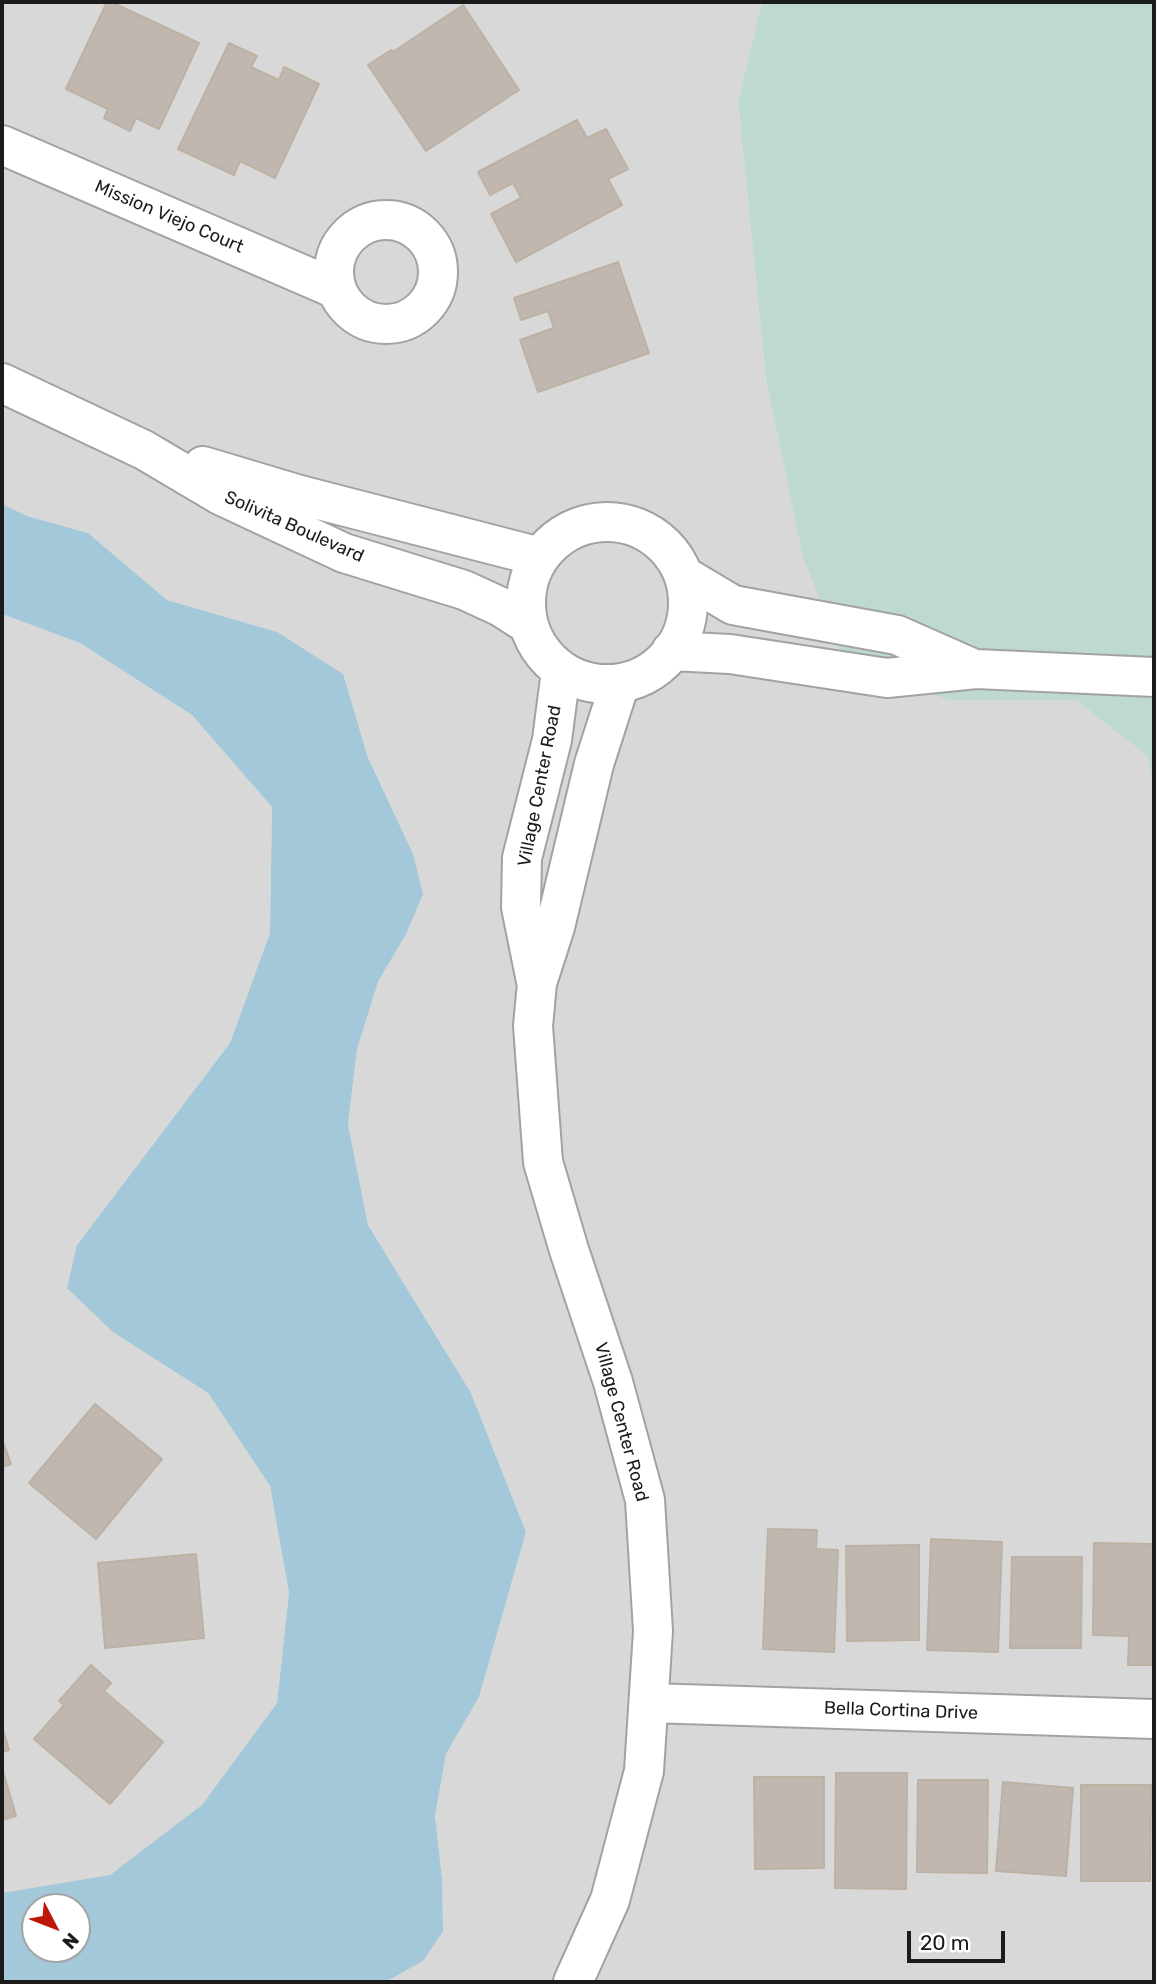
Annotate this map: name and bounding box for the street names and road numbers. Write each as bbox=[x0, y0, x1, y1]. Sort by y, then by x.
street label: Mission Viejo Court bbox=[91, 176, 247, 258]
street label: Solivita Boulevard bbox=[221, 487, 367, 567]
street label: Village Center Road bbox=[514, 704, 566, 868]
street label: Village Center Road bbox=[589, 1340, 653, 1504]
street label: Bella Cortina Drive bbox=[824, 1698, 978, 1724]

